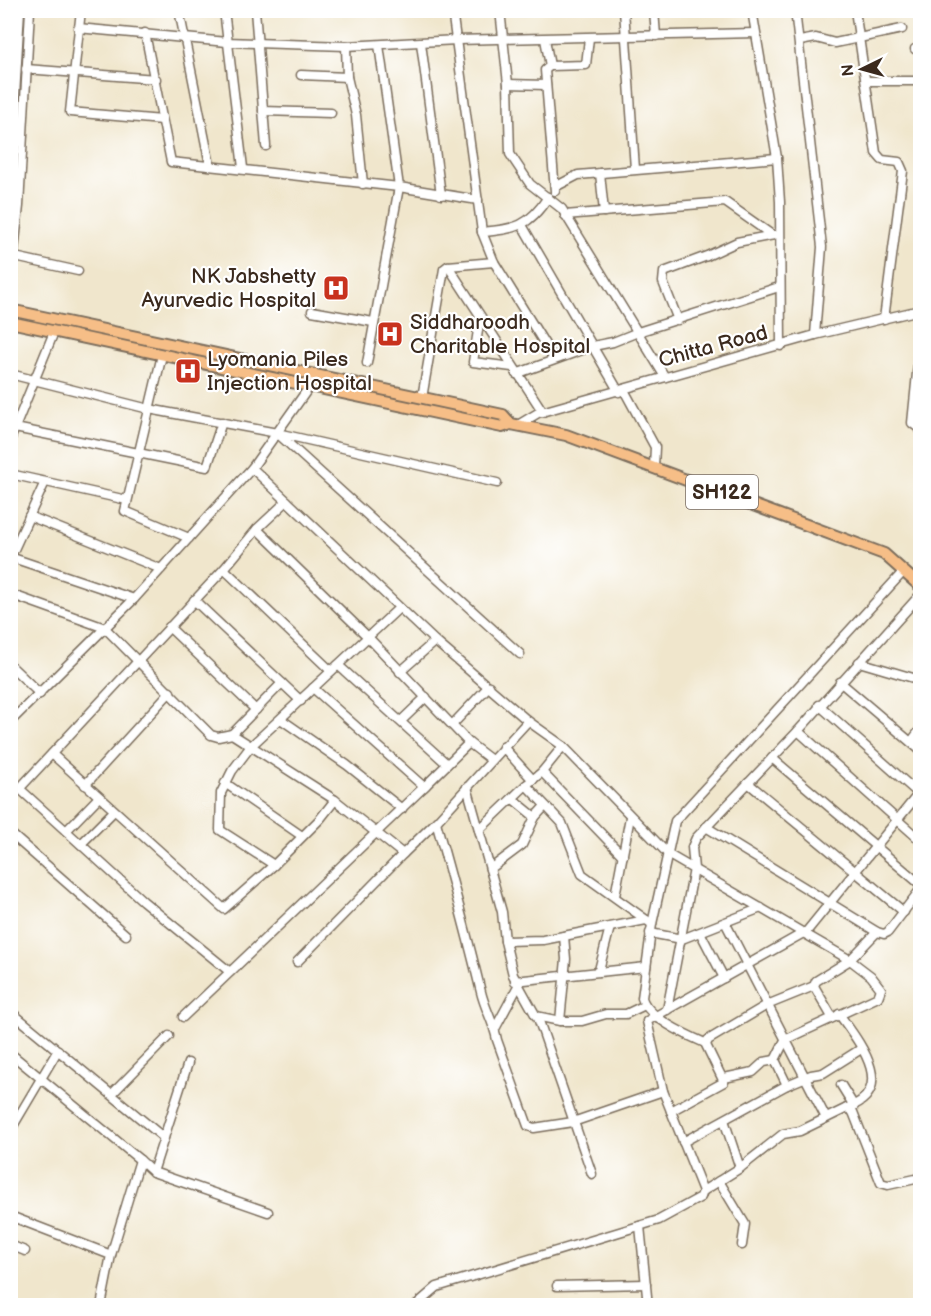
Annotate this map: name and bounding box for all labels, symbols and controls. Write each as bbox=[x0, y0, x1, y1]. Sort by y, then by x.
north arrow bbox=[832, 39, 892, 99]
text: N bbox=[839, 63, 859, 77]
place label: NK Jabshetty Ayurvedic Hospital bbox=[141, 264, 316, 313]
hospital icon: NK Jabshetty Ayurvedic Hospital bbox=[321, 273, 351, 303]
place label: Siddharoodh Charitable Hospital bbox=[410, 310, 590, 359]
hospital icon: Siddharoodh Charitable Hospital bbox=[375, 319, 405, 349]
street label: Chitta Road bbox=[656, 320, 770, 373]
place label: Lyomania Piles Injection Hospital bbox=[207, 347, 372, 396]
hospital icon: Lyomania Piles Injection Hospital bbox=[173, 356, 203, 386]
road number: SH122 bbox=[686, 475, 758, 509]

